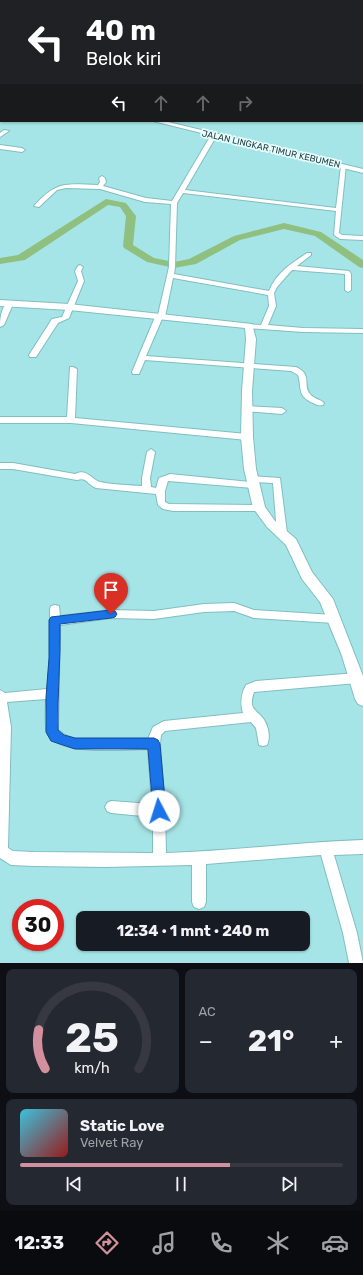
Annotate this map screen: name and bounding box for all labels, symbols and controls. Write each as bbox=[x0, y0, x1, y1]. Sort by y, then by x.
text: 40 m bbox=[86, 14, 156, 47]
icon: left bbox=[20, 16, 72, 68]
text: Belok kiri bbox=[86, 48, 161, 70]
icon: left bbox=[108, 92, 130, 114]
icon: ahead bbox=[150, 92, 172, 114]
icon: ahead bbox=[192, 92, 214, 114]
icon: right bbox=[234, 92, 256, 114]
street label: JALAN LINGKAR TIMUR KEBUMEN bbox=[201, 128, 341, 170]
pin bbox=[94, 573, 128, 614]
icon: arrive bbox=[100, 579, 122, 601]
position arrow bbox=[138, 790, 180, 832]
speed limit sign: 30 bbox=[12, 899, 64, 951]
text: 12:34 · 1 mnt · 240 m bbox=[117, 922, 269, 940]
text: AC bbox=[199, 1004, 216, 1019]
text: 25 bbox=[65, 1013, 119, 1062]
text: 21° bbox=[248, 1023, 294, 1059]
text: − bbox=[199, 1028, 213, 1055]
text: + bbox=[329, 1028, 343, 1055]
text: km/h bbox=[74, 1060, 110, 1077]
text: Static Love bbox=[80, 1117, 164, 1135]
text: Velvet Ray bbox=[80, 1135, 143, 1150]
icon: previous bbox=[63, 1173, 85, 1195]
icon: pause bbox=[170, 1173, 192, 1195]
icon: next bbox=[278, 1173, 300, 1195]
icon: directions bbox=[93, 1229, 121, 1257]
icon: music bbox=[150, 1229, 178, 1257]
icon: phone bbox=[207, 1229, 235, 1257]
icon: climate bbox=[264, 1229, 292, 1257]
icon: car bbox=[321, 1229, 349, 1257]
text: 12:33 bbox=[14, 1232, 64, 1254]

